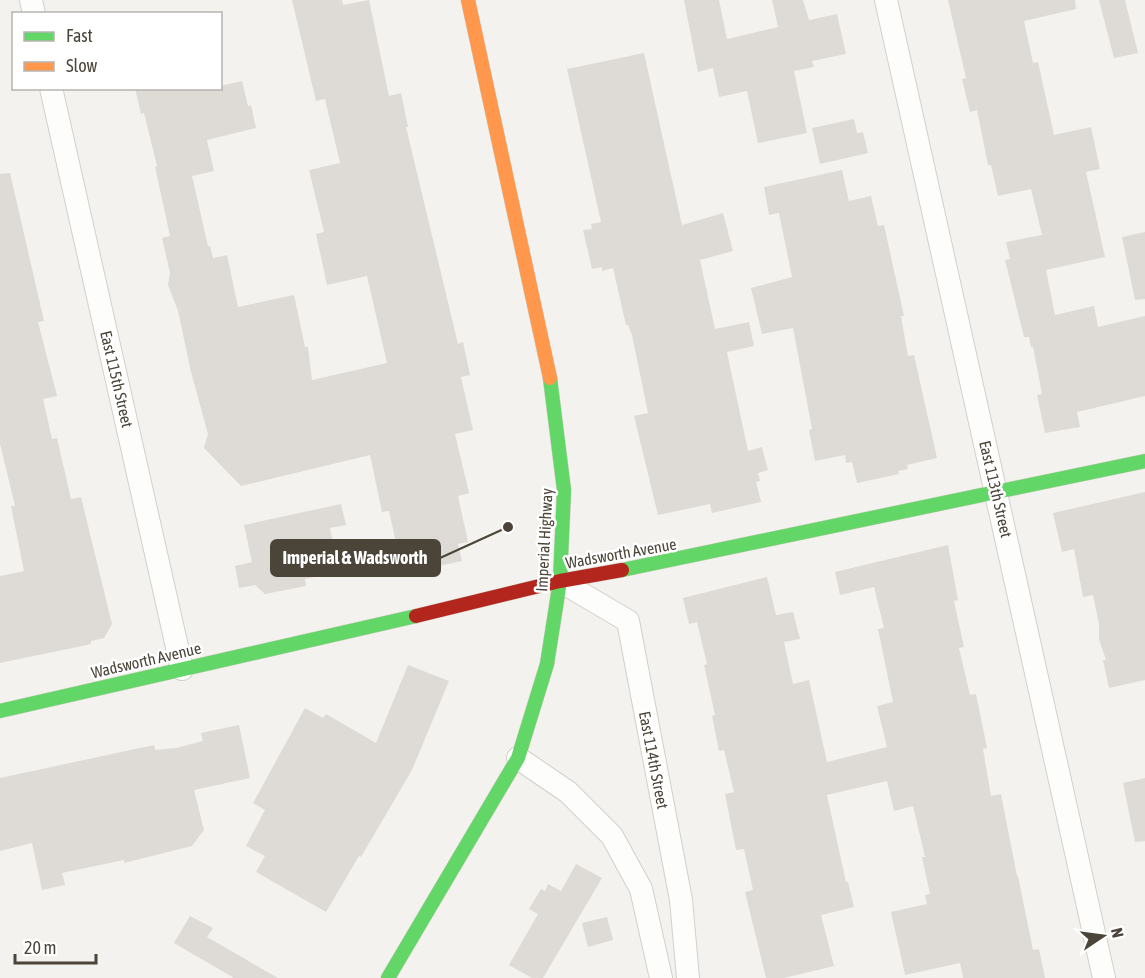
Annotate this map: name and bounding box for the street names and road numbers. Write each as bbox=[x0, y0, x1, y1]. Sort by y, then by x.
street label: East 115th Street bbox=[97, 329, 137, 430]
street label: East 113th Street bbox=[976, 439, 1016, 540]
street label: Imperial Highway bbox=[532, 487, 557, 592]
street label: Wadsworth Avenue bbox=[564, 534, 678, 572]
street label: Wadsworth Avenue bbox=[89, 639, 203, 681]
street label: East 114th Street bbox=[636, 710, 672, 811]

